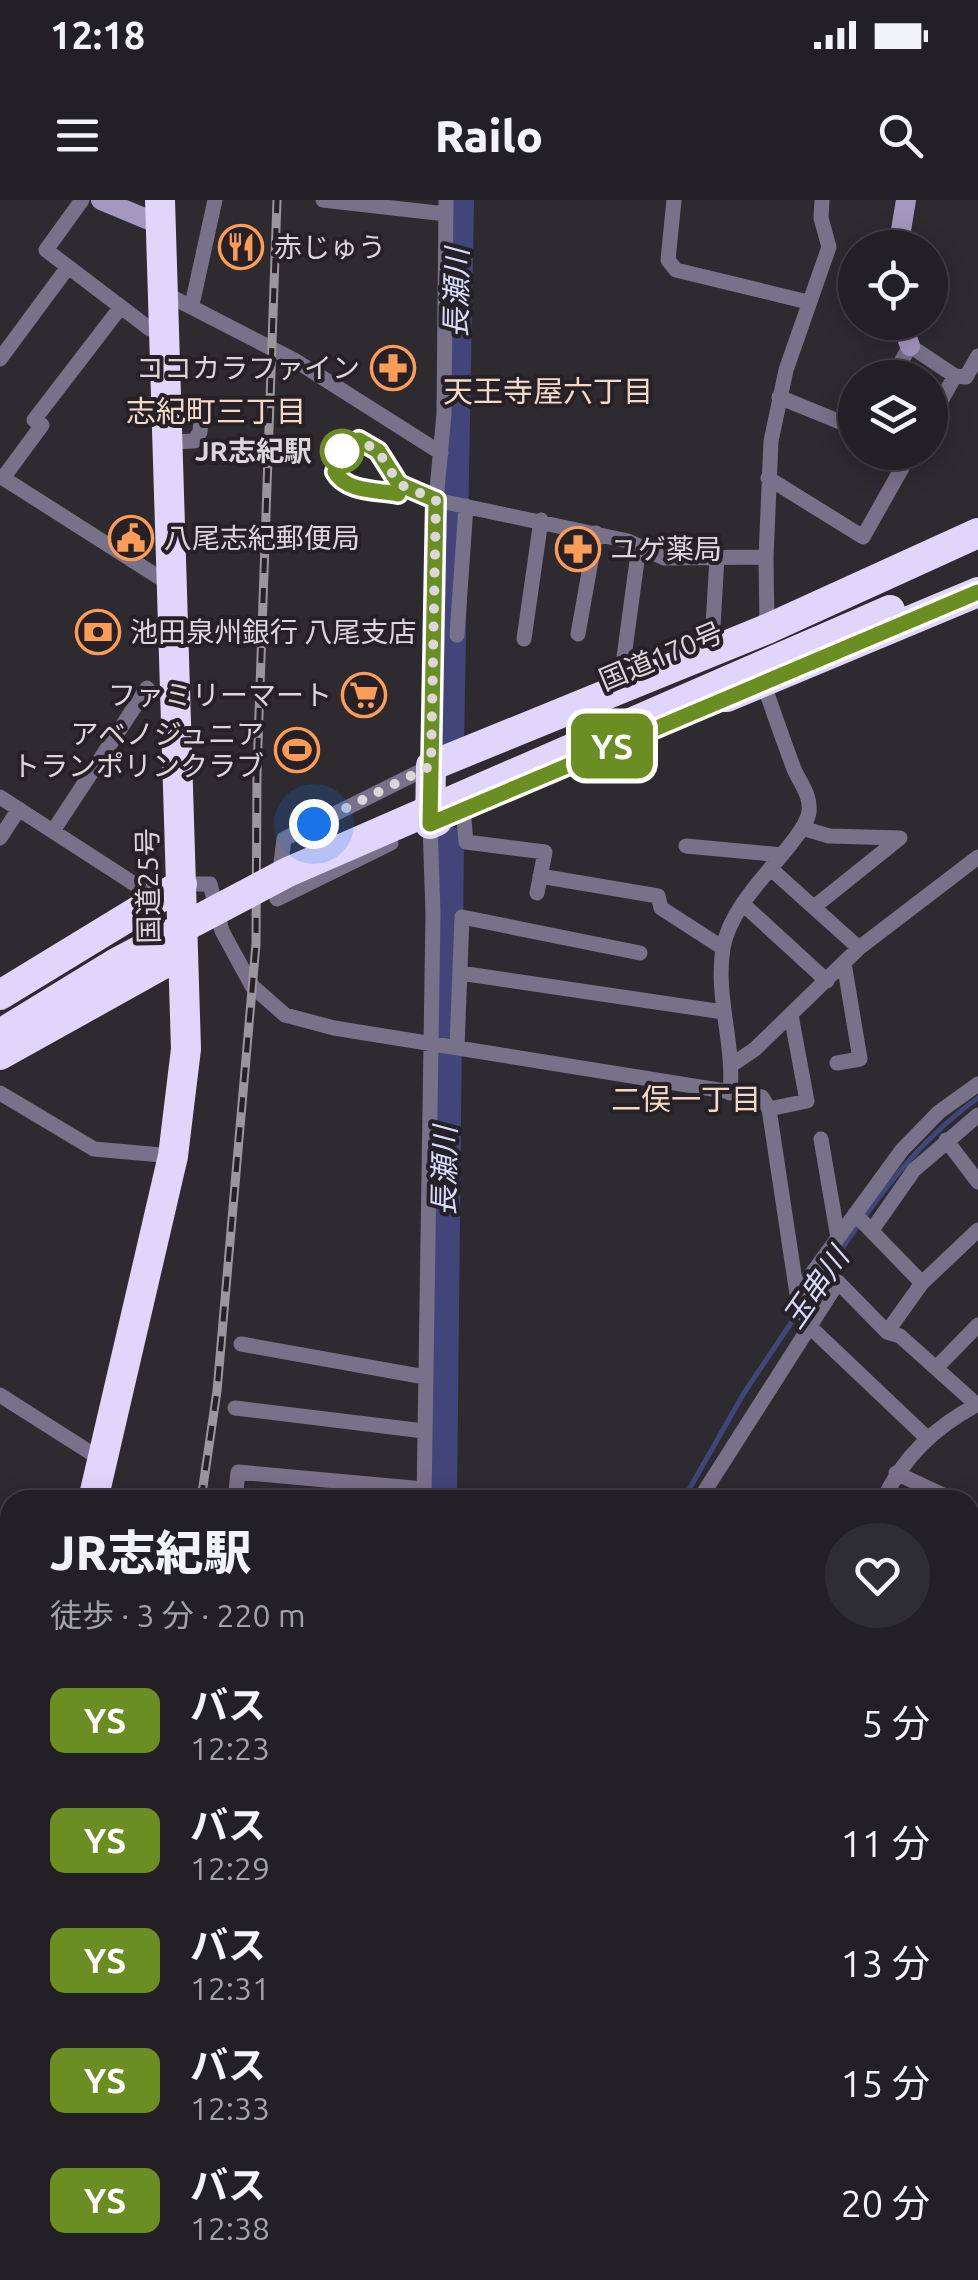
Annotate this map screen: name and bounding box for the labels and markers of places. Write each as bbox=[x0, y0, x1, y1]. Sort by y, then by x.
restaurant icon: 赤じゅう bbox=[218, 224, 264, 270]
place label: 赤じゅう bbox=[274, 231, 386, 262]
pharmacy icon: ココカラファイン bbox=[370, 345, 416, 391]
place label: ココカラファイン bbox=[136, 352, 360, 383]
marker: JR志紀駅 bbox=[321, 430, 363, 472]
place label: JR志紀駅 bbox=[195, 435, 312, 466]
public building icon: 八尾志紀郵便局 bbox=[108, 515, 154, 561]
place label: 八尾志紀郵便局 bbox=[164, 522, 360, 553]
pharmacy icon: ユゲ薬局 bbox=[555, 526, 601, 572]
place label: ユゲ薬局 bbox=[610, 533, 722, 564]
bank icon: 池田泉州銀行 八尾支店 bbox=[75, 609, 121, 655]
place label: 池田泉州銀行 八尾支店 bbox=[130, 616, 416, 647]
supermarket icon: ファミリーマート bbox=[341, 672, 387, 718]
place label: ファミリーマート bbox=[108, 679, 332, 710]
place label: アベノジュニア トランポリンクラブ bbox=[12, 718, 264, 781]
sports icon: アベノジュニア トランポリンクラブ bbox=[274, 727, 320, 773]

